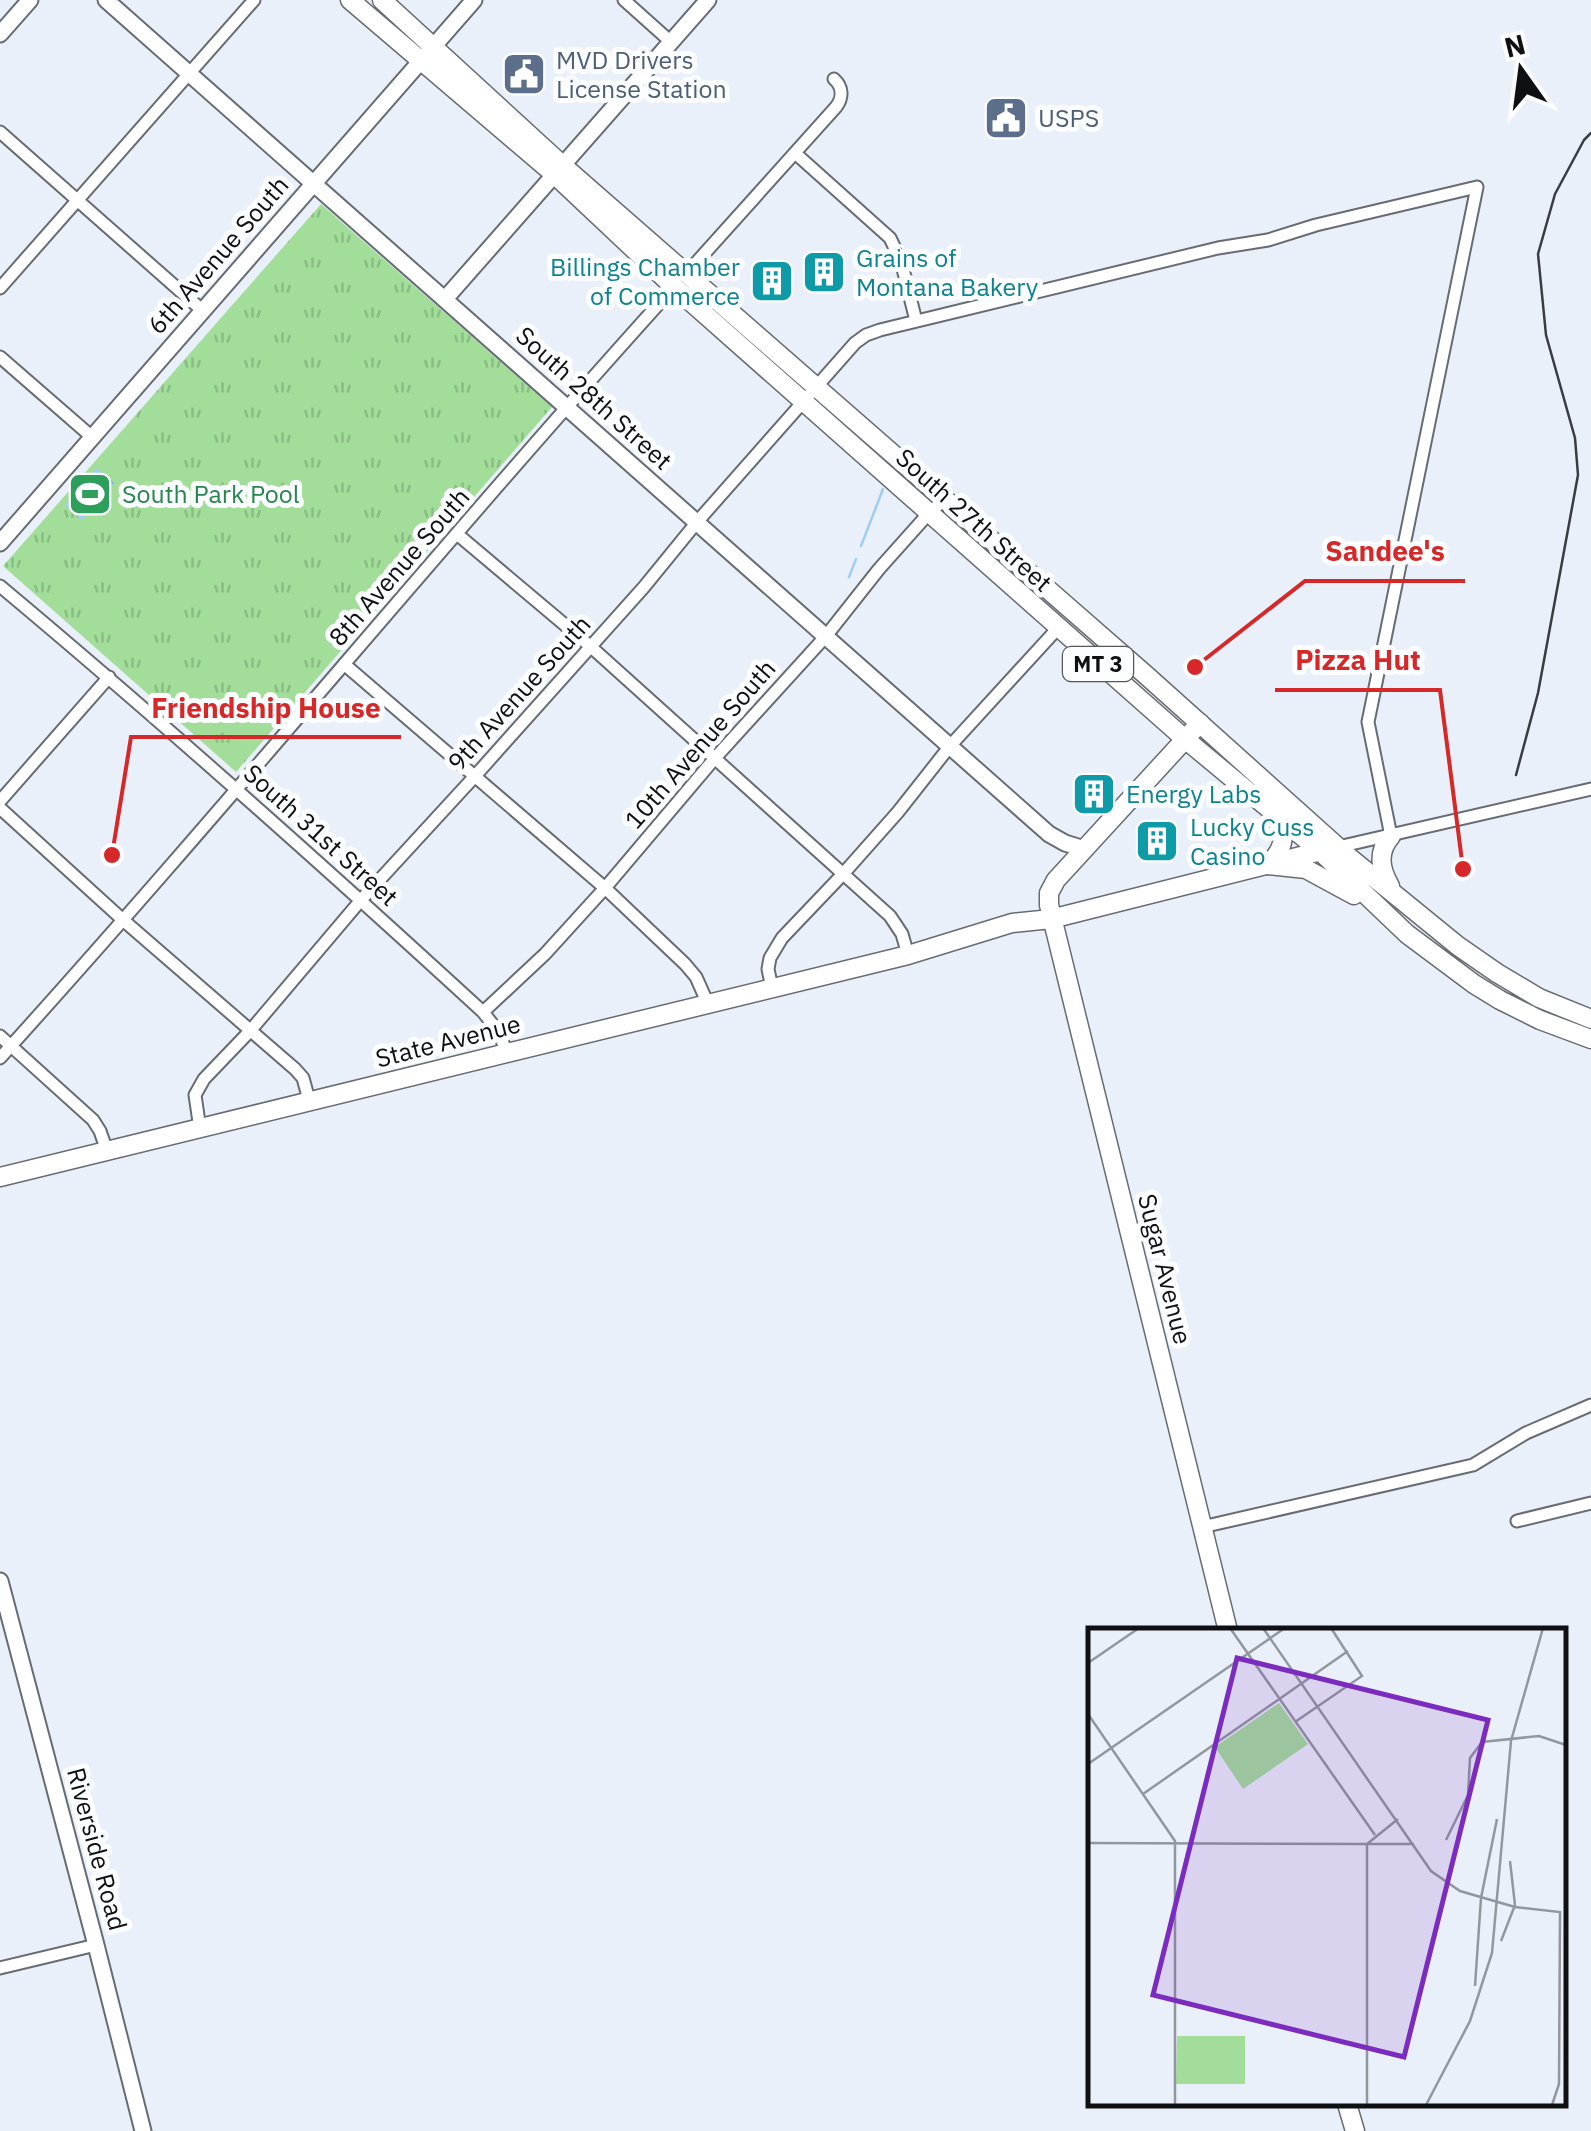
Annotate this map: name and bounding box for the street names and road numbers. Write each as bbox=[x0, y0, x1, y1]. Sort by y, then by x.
street label: 6th Avenue South bbox=[140, 169, 295, 341]
street label: South 28th Street bbox=[509, 319, 679, 476]
street label: South 27th Street bbox=[889, 441, 1059, 598]
street label: 8th Avenue South bbox=[321, 481, 476, 653]
street label: 9th Avenue South bbox=[440, 608, 597, 778]
road number: MT 3 bbox=[1063, 647, 1133, 681]
street label: 10th Avenue South bbox=[617, 652, 782, 835]
street label: South 31st Street bbox=[237, 757, 406, 913]
street label: State Avenue bbox=[372, 1007, 524, 1074]
street label: Sugar Avenue bbox=[1131, 1190, 1200, 1347]
street label: Riverside Road bbox=[60, 1764, 135, 1934]

